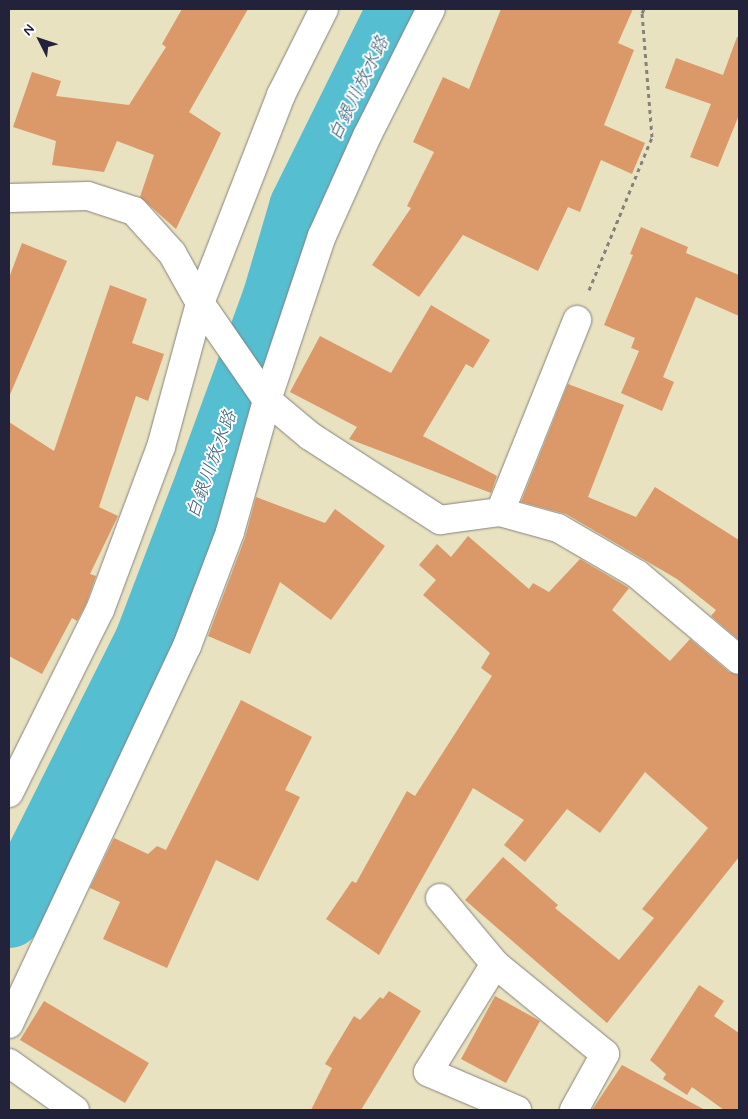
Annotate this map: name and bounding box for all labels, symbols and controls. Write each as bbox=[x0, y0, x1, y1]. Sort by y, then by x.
north arrow bbox=[15, 15, 65, 65]
text: N bbox=[19, 21, 39, 40]
water label: 白銀川放水路 bbox=[324, 33, 394, 145]
water label: 白銀川放水路 bbox=[182, 408, 242, 522]

